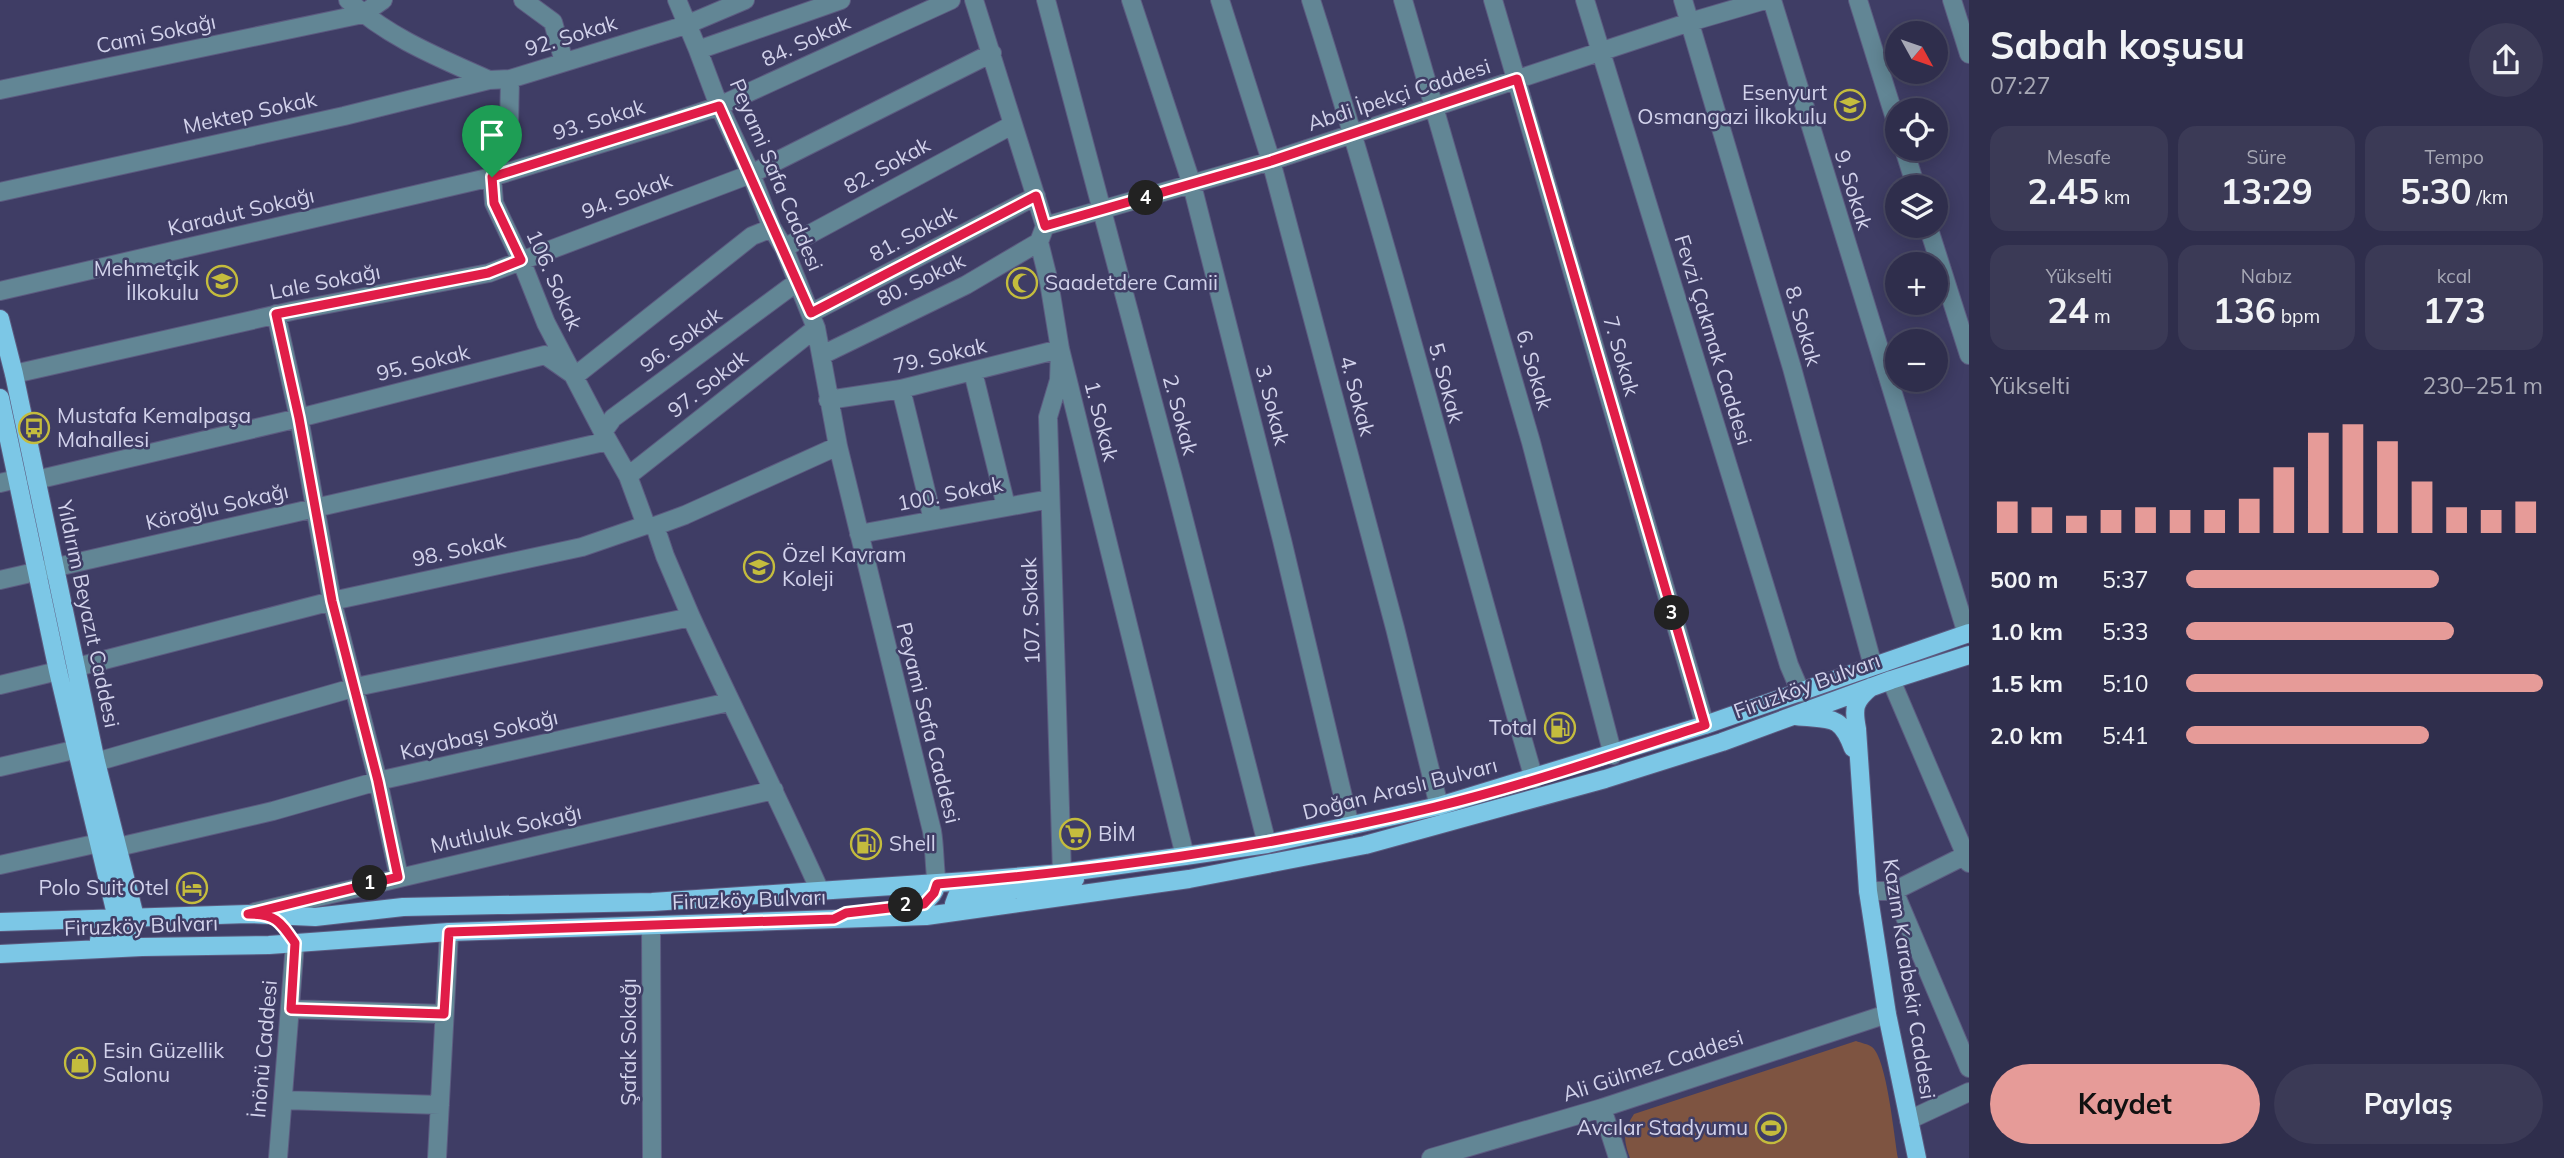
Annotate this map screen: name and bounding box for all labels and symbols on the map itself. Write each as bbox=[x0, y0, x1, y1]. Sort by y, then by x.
street label: Cami Sokağı bbox=[94, 8, 218, 58]
street label: 84. Sokak bbox=[757, 8, 854, 72]
street label: 92. Sokak bbox=[522, 9, 620, 61]
north arrow bbox=[1885, 21, 1948, 84]
street label: Abdi İpekçi Caddesi bbox=[1304, 52, 1493, 136]
street label: Peyami Safa Caddesi bbox=[725, 75, 829, 275]
place label: Esenyurt Osmangazi İlkokulu bbox=[1637, 79, 1827, 129]
street label: Mektep Sokak bbox=[181, 85, 319, 139]
school or university icon: Esenyurt Osmangazi İlkokulu bbox=[1833, 88, 1867, 122]
street label: 93. Sokak bbox=[550, 93, 648, 145]
pin bbox=[462, 105, 522, 177]
street label: 82. Sokak bbox=[839, 131, 934, 199]
street label: 9. Sokak bbox=[1830, 147, 1878, 233]
street label: 94. Sokak bbox=[578, 166, 676, 224]
pin: 4 bbox=[1128, 180, 1164, 216]
street label: Karadut Sokağı bbox=[165, 182, 317, 241]
street label: 81. Sokak bbox=[865, 199, 961, 267]
street label: 106. Sokak bbox=[521, 225, 589, 334]
street label: Fevzi Çakmak Caddesi bbox=[1670, 231, 1758, 448]
street label: 80. Sokak bbox=[872, 247, 969, 312]
place label: Mehmetçik İlkokulu bbox=[94, 255, 199, 305]
street label: Lale Sokağı bbox=[267, 258, 382, 304]
school or university icon: Mehmetçik İlkokulu bbox=[205, 264, 239, 298]
mosque icon: Saadetdere Camii bbox=[1005, 266, 1039, 300]
place label: Saadetdere Camii bbox=[1045, 269, 1218, 295]
street label: 8. Sokak bbox=[1780, 283, 1828, 369]
street label: 96. Sokak bbox=[634, 301, 726, 378]
street label: 7. Sokak bbox=[1598, 313, 1646, 399]
street label: 6. Sokak bbox=[1511, 327, 1559, 413]
street label: 79. Sokak bbox=[891, 332, 989, 378]
street label: 95. Sokak bbox=[374, 338, 472, 386]
street label: 5. Sokak bbox=[1424, 340, 1470, 426]
street label: 97. Sokak bbox=[662, 344, 753, 423]
street label: 4. Sokak bbox=[1335, 353, 1381, 439]
street label: 3. Sokak bbox=[1250, 362, 1296, 448]
street label: 2. Sokak bbox=[1158, 372, 1204, 458]
street label: 1. Sokak bbox=[1079, 378, 1125, 464]
place label: Mustafa Kemalpaşa Mahallesi bbox=[57, 402, 251, 452]
bus stop icon: Mustafa Kemalpaşa Mahallesi bbox=[17, 411, 51, 445]
street label: 100. Sokak bbox=[895, 470, 1005, 516]
street label: Köroğlu Sokağı bbox=[143, 477, 291, 535]
street label: Yıldırım Beyazıt Caddesi bbox=[52, 497, 126, 730]
street label: 98. Sokak bbox=[410, 526, 508, 572]
place label: Özel Kavram Koleji bbox=[782, 541, 906, 591]
school or university icon: Özel Kavram Koleji bbox=[742, 550, 776, 584]
street label: 107. Sokak bbox=[1015, 557, 1045, 665]
pin: 3 bbox=[1654, 596, 1690, 630]
street label: Peyami Safa Caddesi bbox=[891, 619, 967, 826]
street label: Firuzköy Bulvarı bbox=[1730, 647, 1883, 724]
street label: Kayabaşı Sokağı bbox=[397, 703, 560, 765]
fuel station icon: Total bbox=[1543, 711, 1577, 745]
place label: Total bbox=[1489, 714, 1537, 740]
street label: Doğan Araslı Bulvarı bbox=[1300, 751, 1500, 825]
street label: Mutluluk Sokağı bbox=[428, 798, 584, 858]
supermarket icon: BİM bbox=[1058, 817, 1092, 851]
place label: BİM bbox=[1098, 820, 1136, 846]
fuel station icon: Shell bbox=[849, 827, 883, 861]
place label: Shell bbox=[889, 830, 936, 856]
street label: Kazım Karabekir Caddesi bbox=[1878, 857, 1942, 1101]
pin: 1 bbox=[352, 866, 388, 900]
hotel icon: Polo Suit Otel bbox=[175, 871, 209, 905]
place label: Polo Suit Otel bbox=[38, 874, 169, 900]
street label: Firuzköy Bulvarı bbox=[672, 883, 826, 915]
pin: 2 bbox=[888, 888, 923, 922]
street label: Firuzköy Bulvarı bbox=[64, 909, 218, 941]
street label: Şafak Sokağı bbox=[615, 978, 641, 1106]
street label: İnönü Caddesi bbox=[244, 979, 282, 1119]
street label: Ali Gülmez Caddesi bbox=[1559, 1024, 1746, 1107]
place label: Esin Güzellik Salonu bbox=[103, 1037, 224, 1087]
shop icon: Esin Güzellik Salonu bbox=[63, 1046, 97, 1080]
sports icon: Avcılar Stadyumu bbox=[1754, 1111, 1788, 1145]
place label: Avcılar Stadyumu bbox=[1577, 1114, 1748, 1140]

